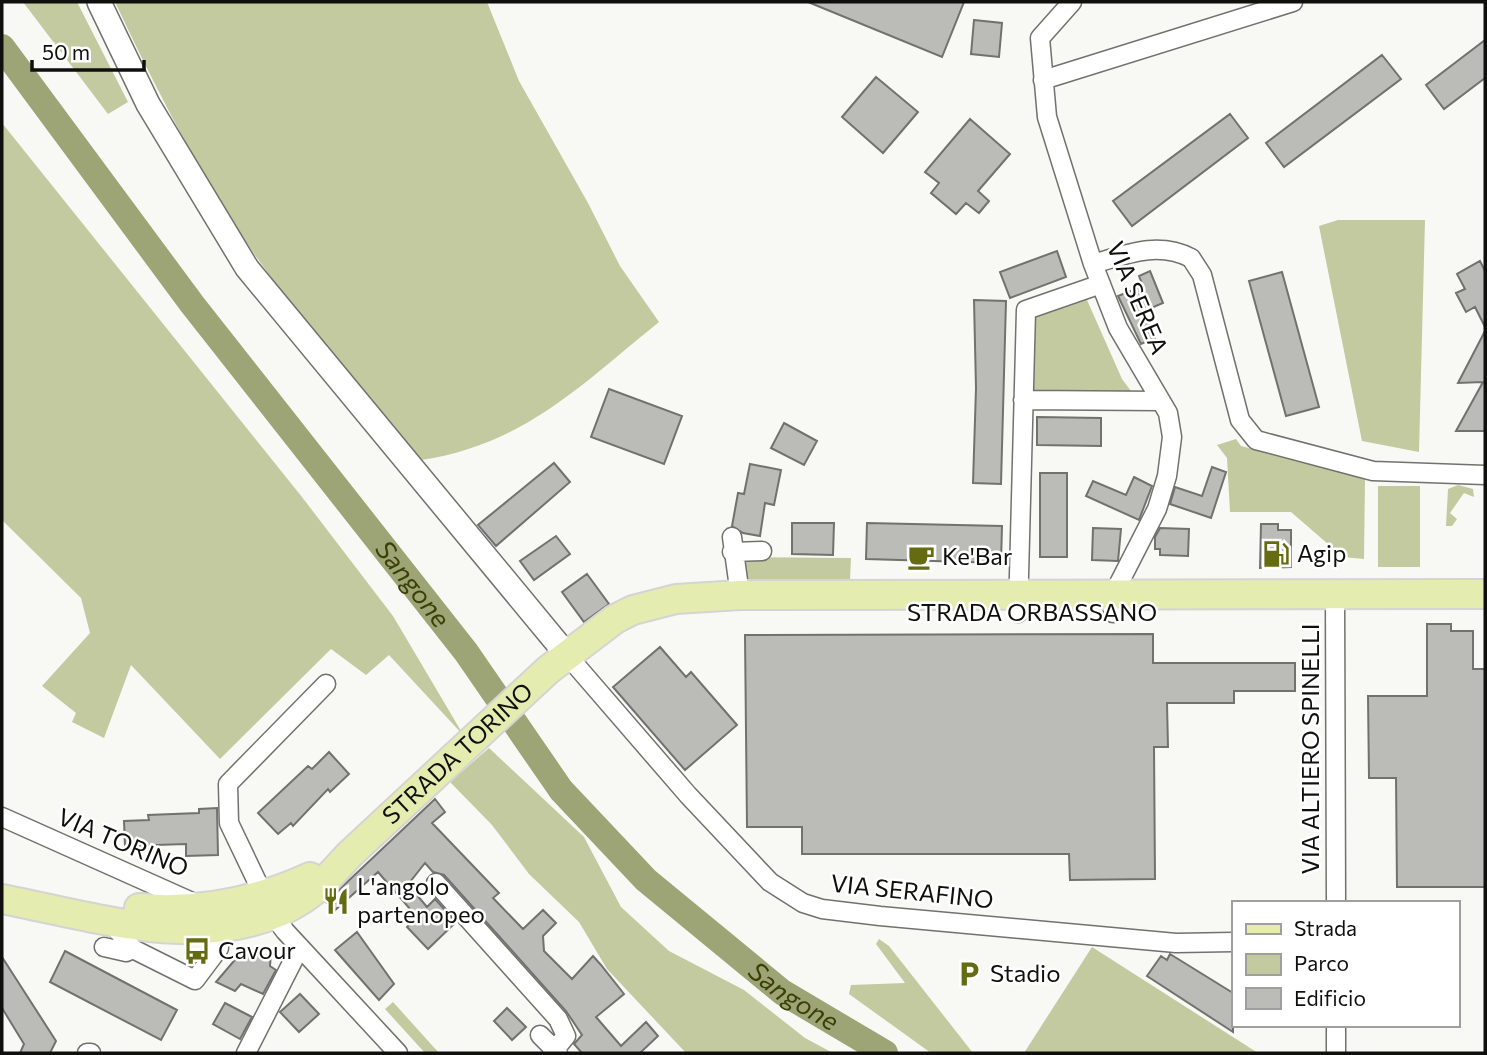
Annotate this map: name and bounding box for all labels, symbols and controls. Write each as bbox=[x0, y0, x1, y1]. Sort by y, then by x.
scale bar bbox=[32, 28, 144, 72]
text: 50 m bbox=[42, 39, 90, 64]
street label: VIA SEREA bbox=[1102, 237, 1175, 358]
water label: Sangone bbox=[370, 534, 457, 633]
place label: Agip bbox=[1297, 538, 1346, 567]
fuel station icon: Agip bbox=[1261, 539, 1291, 569]
place label: Ke'Bar bbox=[942, 541, 1013, 570]
cafe icon: Ke'Bar bbox=[906, 542, 936, 572]
street label: STRADA ORBASSANO bbox=[907, 597, 1157, 626]
street label: VIA ALTIERO SPINELLI bbox=[1295, 624, 1324, 874]
street label: STRADA TORINO bbox=[376, 676, 538, 830]
street label: VIA TORINO bbox=[54, 801, 193, 882]
street label: VIA SERAFINO bbox=[829, 868, 995, 913]
place label: L'angolo partenopeo bbox=[357, 871, 485, 928]
restaurant icon: L'angolo partenopeo bbox=[321, 886, 351, 916]
legend bbox=[1232, 901, 1459, 1027]
text: Strada bbox=[1294, 915, 1357, 940]
place label: Cavour bbox=[218, 935, 296, 964]
bus stop icon: Cavour bbox=[182, 936, 212, 966]
text: Parco bbox=[1294, 950, 1349, 975]
water label: Sangone bbox=[743, 954, 845, 1036]
place label: Stadio bbox=[990, 958, 1061, 987]
parking icon: Stadio bbox=[954, 959, 984, 989]
text: Edificio bbox=[1294, 985, 1366, 1010]

